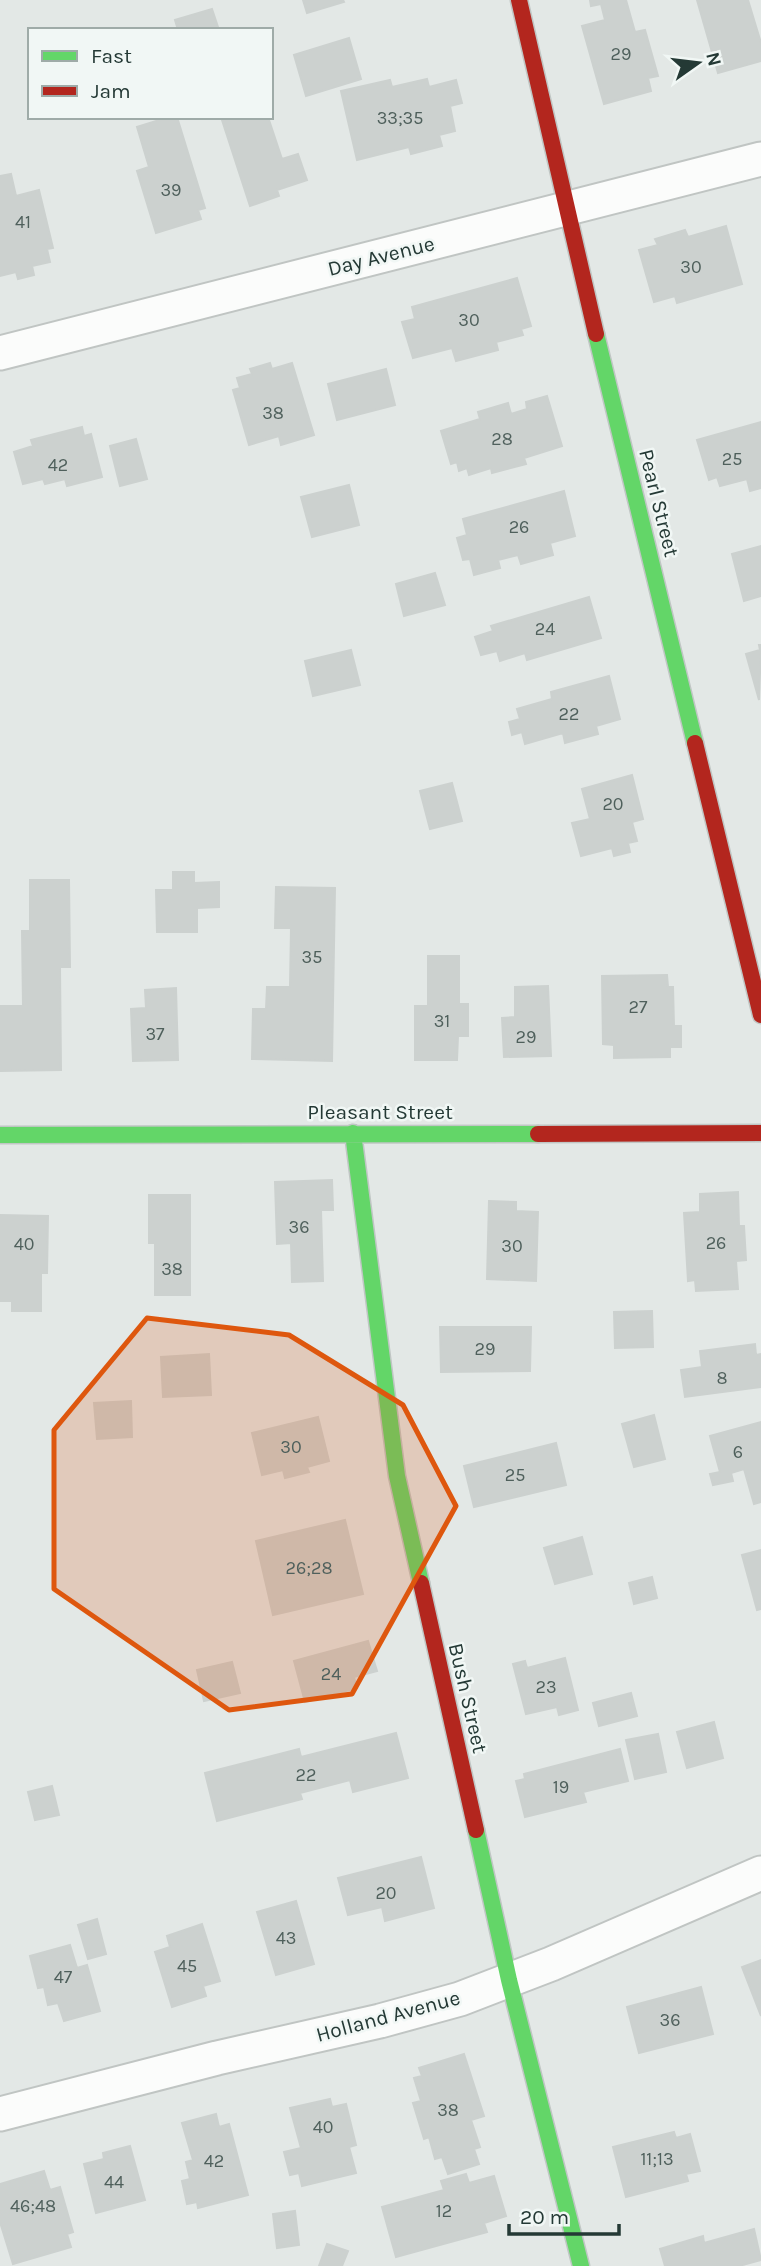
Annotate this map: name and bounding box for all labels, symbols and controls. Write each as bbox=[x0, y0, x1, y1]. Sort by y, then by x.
legend bbox=[28, 28, 273, 119]
north arrow bbox=[663, 28, 733, 98]
house number: 29 bbox=[611, 43, 631, 65]
text: Fast bbox=[91, 44, 132, 68]
text: N bbox=[701, 50, 726, 68]
text: Jam bbox=[91, 79, 131, 103]
house number: 33;35 bbox=[377, 107, 423, 129]
house number: 39 bbox=[160, 179, 182, 201]
house number: 41 bbox=[15, 211, 31, 233]
street label: Day Avenue bbox=[325, 231, 437, 281]
house number: 30 bbox=[680, 256, 702, 278]
house number: 30 bbox=[458, 309, 480, 331]
house number: 38 bbox=[262, 402, 284, 424]
house number: 28 bbox=[491, 428, 513, 450]
street label: Pearl Street bbox=[634, 447, 684, 559]
house number: 25 bbox=[722, 448, 742, 470]
house number: 42 bbox=[48, 454, 68, 476]
house number: 26 bbox=[509, 516, 529, 538]
house number: 24 bbox=[535, 618, 555, 640]
house number: 22 bbox=[559, 703, 579, 725]
house number: 20 bbox=[602, 793, 624, 815]
house number: 35 bbox=[302, 946, 322, 968]
house number: 27 bbox=[629, 996, 648, 1018]
house number: 31 bbox=[434, 1010, 450, 1032]
house number: 37 bbox=[145, 1023, 165, 1045]
house number: 29 bbox=[516, 1026, 536, 1048]
street label: Pleasant Street bbox=[307, 1100, 453, 1124]
house number: 36 bbox=[289, 1216, 309, 1238]
house number: 26 bbox=[706, 1232, 726, 1254]
house number: 40 bbox=[14, 1233, 34, 1255]
house number: 30 bbox=[501, 1235, 523, 1257]
house number: 38 bbox=[161, 1258, 183, 1280]
house number: 29 bbox=[475, 1338, 495, 1360]
house number: 8 bbox=[716, 1367, 728, 1389]
house number: 30 bbox=[280, 1436, 302, 1458]
house number: 6 bbox=[733, 1441, 743, 1463]
house number: 25 bbox=[505, 1464, 525, 1486]
house number: 26;28 bbox=[286, 1557, 332, 1579]
street label: Bush Street bbox=[444, 1641, 492, 1755]
house number: 24 bbox=[321, 1663, 341, 1685]
house number: 23 bbox=[535, 1676, 557, 1698]
house number: 22 bbox=[296, 1764, 316, 1786]
house number: 19 bbox=[553, 1776, 569, 1798]
house number: 20 bbox=[375, 1882, 397, 1904]
house number: 43 bbox=[276, 1927, 296, 1949]
house number: 45 bbox=[177, 1955, 197, 1977]
house number: 47 bbox=[54, 1966, 73, 1988]
street label: Holland Avenue bbox=[313, 1985, 463, 2047]
house number: 36 bbox=[660, 2009, 680, 2031]
house number: 38 bbox=[437, 2099, 459, 2121]
house number: 40 bbox=[313, 2116, 333, 2138]
house number: 11;13 bbox=[640, 2148, 674, 2170]
house number: 42 bbox=[204, 2150, 224, 2172]
house number: 44 bbox=[104, 2171, 124, 2193]
scale bar bbox=[509, 2192, 619, 2236]
house number: 46;48 bbox=[10, 2195, 56, 2217]
house number: 12 bbox=[436, 2200, 452, 2222]
text: 20 m bbox=[520, 2205, 569, 2229]

